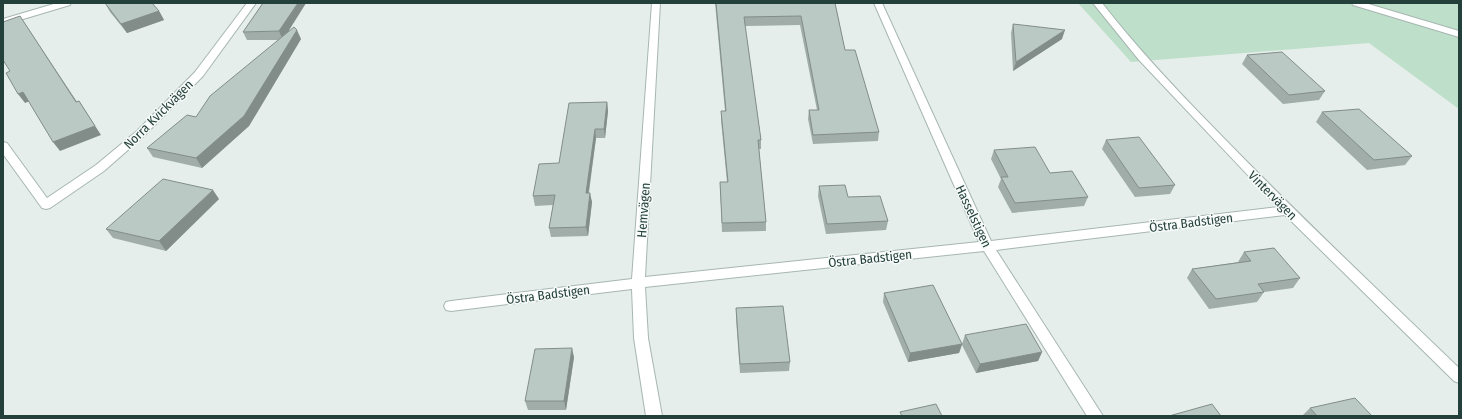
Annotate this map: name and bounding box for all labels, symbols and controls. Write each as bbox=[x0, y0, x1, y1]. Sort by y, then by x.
street label: Norra Kvickvägen bbox=[121, 77, 196, 152]
street label: Vintervägen bbox=[1245, 168, 1300, 223]
street label: Hemvägen bbox=[634, 182, 653, 238]
street label: Hasselstigen bbox=[953, 183, 995, 250]
street label: Östra Badstigen bbox=[1148, 209, 1234, 235]
street label: Östra Badstigen bbox=[827, 246, 913, 270]
street label: Östra Badstigen bbox=[505, 281, 591, 307]

